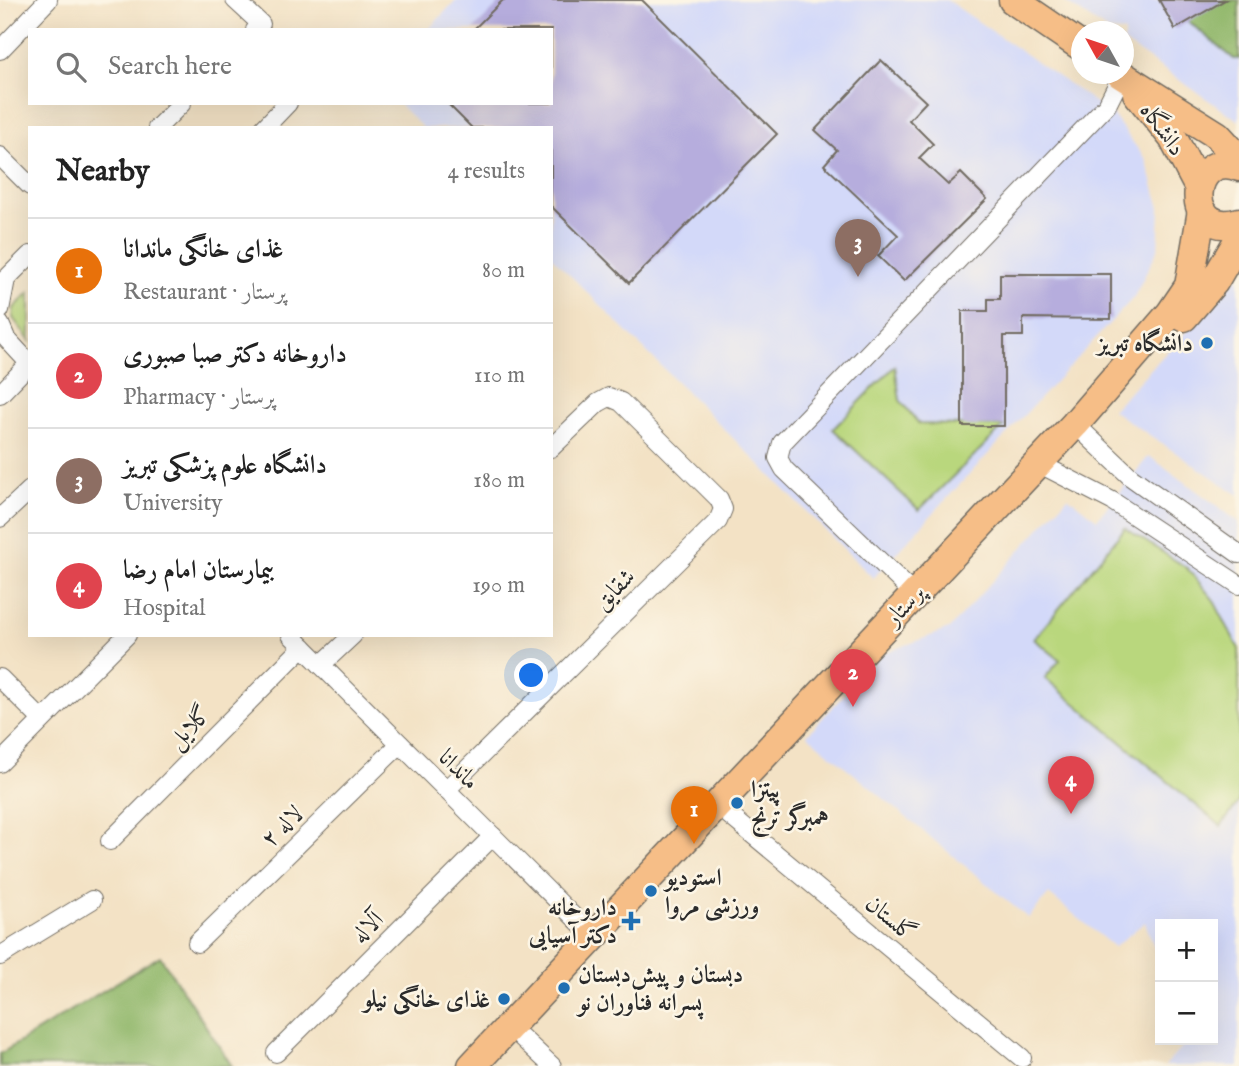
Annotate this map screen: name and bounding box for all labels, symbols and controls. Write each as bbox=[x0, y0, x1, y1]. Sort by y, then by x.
north arrow bbox=[1071, 21, 1134, 84]
search box bbox=[28, 28, 553, 105]
icon: search bbox=[52, 48, 90, 86]
text: Search here bbox=[108, 50, 232, 83]
street label: دانشگاه bbox=[1132, 96, 1193, 163]
text: Nearby bbox=[56, 153, 149, 191]
text: 4 results bbox=[447, 157, 525, 186]
pin: 3 bbox=[835, 219, 881, 277]
text: غذای خانگی ماندانا bbox=[123, 233, 283, 266]
text: 1 bbox=[75, 256, 83, 285]
text: 80 m bbox=[482, 256, 525, 285]
text: Restaurant · پرستار bbox=[123, 278, 286, 307]
place label: دانشگاه تبریز bbox=[1094, 327, 1193, 360]
marker: دانشگاه تبریز bbox=[1199, 335, 1215, 351]
text: داروخانه دکتر صبا صبوری bbox=[123, 338, 347, 371]
text: 2 bbox=[74, 361, 84, 390]
text: 110 m bbox=[474, 361, 525, 390]
text: Pharmacy · پرستار bbox=[123, 383, 275, 412]
text: دانشگاه علوم پزشکی تبریز bbox=[123, 449, 327, 482]
text: 3 bbox=[75, 466, 83, 495]
text: 180 m bbox=[473, 466, 525, 495]
text: University bbox=[123, 489, 223, 518]
text: بیمارستان امام رضا bbox=[123, 554, 274, 587]
street label: شقایق bbox=[587, 562, 643, 618]
text: 4 bbox=[73, 571, 85, 600]
text: 190 m bbox=[472, 571, 525, 600]
street label: پرستار bbox=[877, 577, 934, 635]
text: Hospital bbox=[123, 594, 205, 623]
pin: 2 bbox=[830, 649, 876, 707]
your location bbox=[514, 658, 548, 692]
street label: گلایل bbox=[161, 699, 219, 757]
street label: ماندانا bbox=[431, 743, 485, 797]
pin: 4 bbox=[1048, 756, 1094, 814]
place label: پیتزا همبرگر ترنج bbox=[751, 775, 829, 837]
pin: 1 bbox=[671, 786, 717, 844]
marker: پیتزا همبرگر ترنج bbox=[729, 795, 745, 811]
street label: لاله ۲ bbox=[255, 799, 311, 855]
place label: استودیو ورزشی مروا bbox=[662, 863, 759, 922]
marker: استودیو ورزشی مروا bbox=[643, 883, 659, 899]
street label: گلستان bbox=[858, 888, 923, 949]
place label: داروخانه دکتر آسیایی bbox=[528, 893, 617, 952]
street label: آلاله bbox=[345, 903, 393, 951]
marker: داروخانه دکتر آسیایی bbox=[623, 913, 639, 929]
map controls bbox=[1155, 919, 1218, 1045]
button: + bbox=[1155, 919, 1218, 982]
place label: دبستان و پیش‌دبستان پسرانه فناوران نو bbox=[575, 960, 743, 1020]
marker: دبستان و پیش‌دبستان پسرانه فناوران نو bbox=[556, 980, 572, 996]
button: − bbox=[1155, 982, 1218, 1045]
place label: غذای خانگی نیلو bbox=[360, 984, 490, 1016]
marker: غذای خانگی نیلو bbox=[496, 991, 512, 1007]

